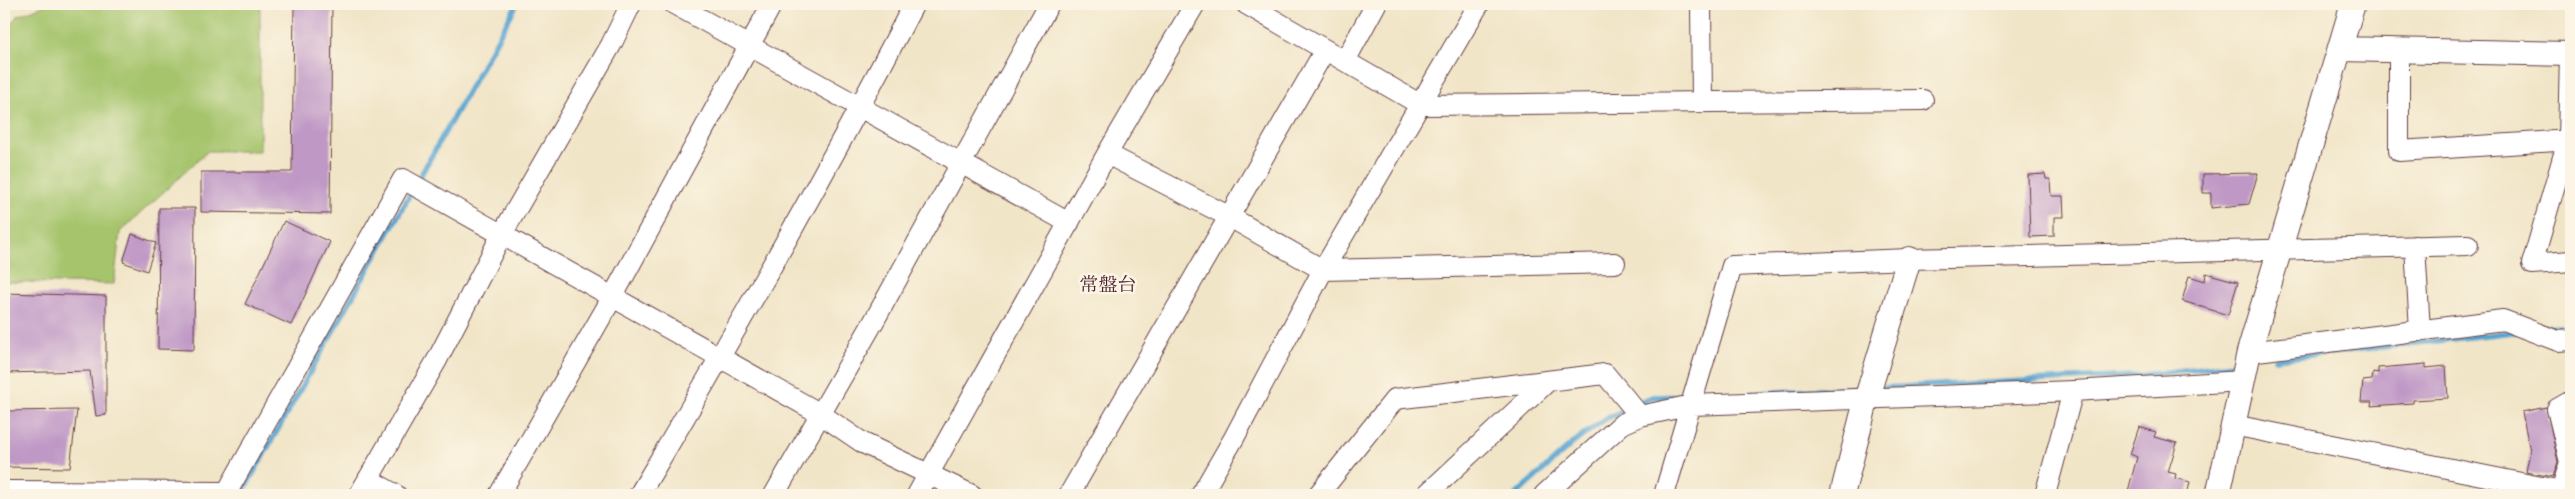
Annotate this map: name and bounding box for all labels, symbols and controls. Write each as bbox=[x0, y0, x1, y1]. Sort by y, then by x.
district label: 常盤台 bbox=[1079, 274, 1137, 296]

